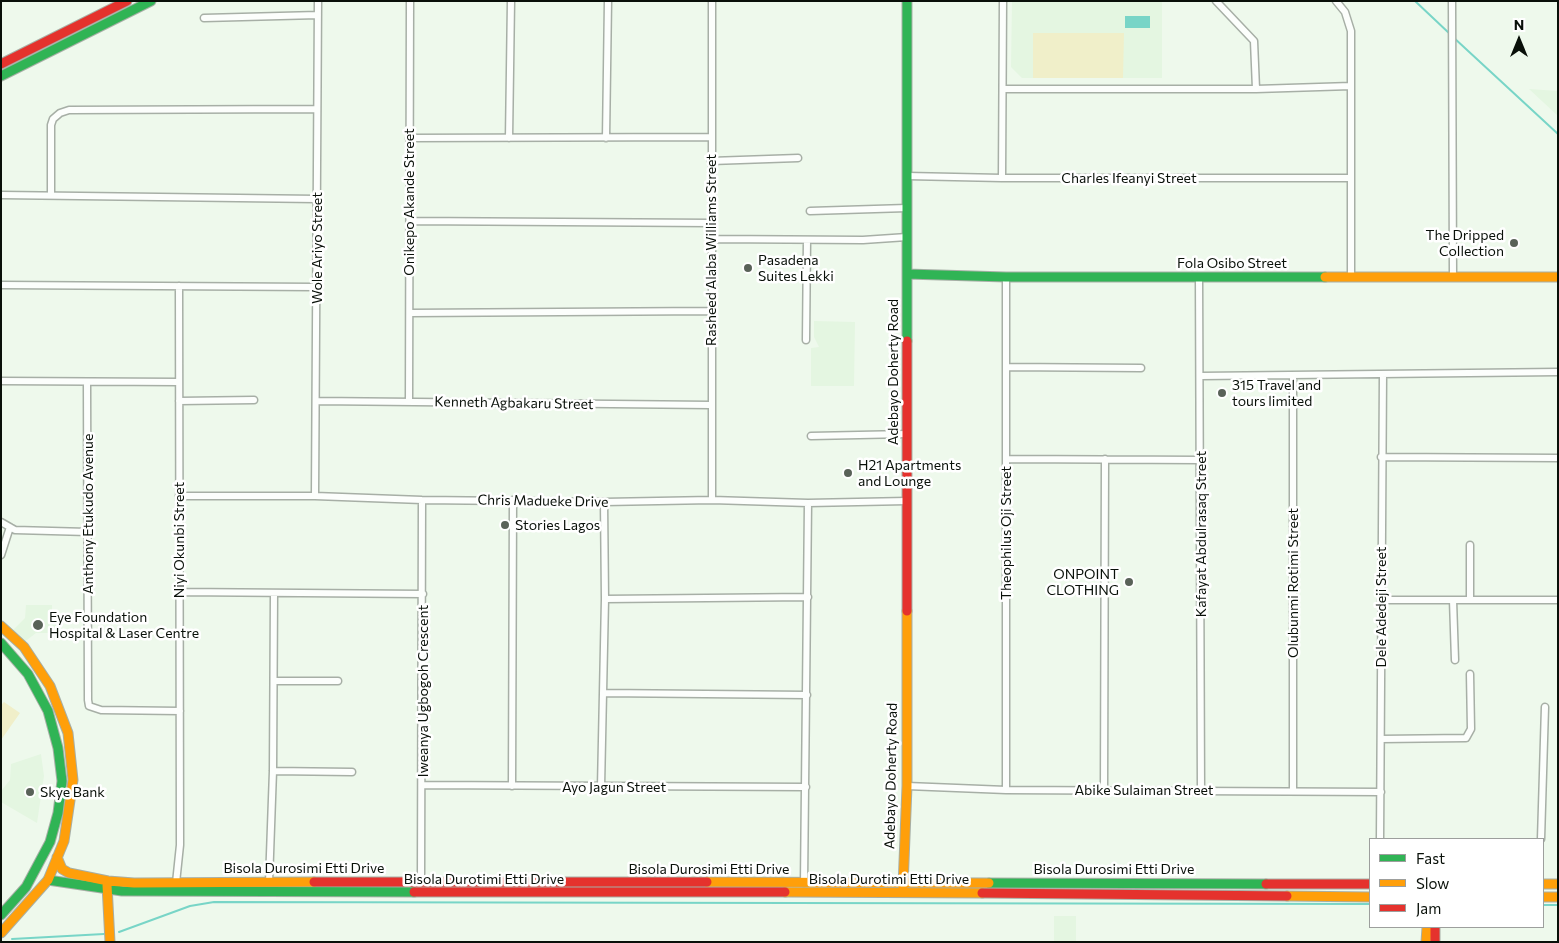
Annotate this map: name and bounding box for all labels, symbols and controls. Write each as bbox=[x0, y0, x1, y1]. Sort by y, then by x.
north arrow bbox=[1494, 15, 1544, 65]
text: N bbox=[1514, 16, 1524, 33]
street label: Onikepo Akande Street bbox=[401, 128, 417, 276]
street label: Rasheed Alaba Williams Street bbox=[703, 154, 719, 346]
street label: Charles Ifeanyi Street bbox=[1061, 170, 1197, 186]
street label: Wole Ariyo Street bbox=[309, 192, 325, 304]
place label: The Dripped Collection bbox=[1425, 227, 1504, 260]
marker: The Dripped Collection bbox=[1508, 237, 1520, 249]
place label: Pasadena Suites Lekki bbox=[758, 252, 834, 284]
street label: Fola Osibo Street bbox=[1177, 255, 1287, 271]
marker: Pasadena Suites Lekki bbox=[742, 262, 754, 274]
street label: Adebayo Doherty Road bbox=[885, 299, 901, 445]
place label: 315 Travel and tours limited bbox=[1232, 377, 1321, 410]
marker: 315 Travel and tours limited bbox=[1216, 387, 1228, 399]
street label: Kenneth Agbakaru Street bbox=[434, 393, 594, 413]
street label: Anthony Etukudo Avenue bbox=[80, 434, 96, 594]
street label: Kafayat Abdulrasaq Street bbox=[1193, 451, 1209, 617]
place label: H21 Apartments and Lounge bbox=[858, 457, 961, 490]
street label: Theophilus Oji Street bbox=[998, 466, 1014, 600]
marker: H21 Apartments and Lounge bbox=[842, 467, 854, 479]
street label: Niyi Okunbi Street bbox=[171, 482, 187, 598]
street label: Chris Madueke Drive bbox=[477, 491, 609, 511]
street label: Olubunmi Rotimi Street bbox=[1285, 508, 1301, 658]
place label: Stories Lagos bbox=[515, 517, 600, 533]
marker: Stories Lagos bbox=[499, 519, 511, 531]
street label: Dele Adedeji Street bbox=[1373, 546, 1389, 668]
place label: ONPOINT CLOTHING bbox=[1046, 566, 1119, 598]
marker: ONPOINT CLOTHING bbox=[1123, 576, 1135, 588]
street label: Iweanya Ugbogoh Crescent bbox=[415, 605, 431, 777]
place label: Eye Foundation Hospital & Laser Centre bbox=[49, 609, 199, 642]
marker: Eye Foundation Hospital & Laser Centre bbox=[31, 618, 45, 632]
street label: Adebayo Doherty Road bbox=[881, 703, 901, 849]
street label: Ayo Jagun Street bbox=[562, 779, 666, 795]
street label: Abike Sulaiman Street bbox=[1074, 782, 1214, 798]
place label: Skye Bank bbox=[40, 784, 105, 800]
marker: Skye Bank bbox=[24, 786, 36, 798]
legend bbox=[1369, 838, 1544, 928]
text: Fast bbox=[1416, 849, 1445, 867]
street label: Bisola Durosimi Etti Drive bbox=[224, 860, 384, 876]
street label: Bisola Durosimi Etti Drive bbox=[629, 861, 789, 877]
street label: Bisola Durosimi Etti Drive bbox=[1034, 861, 1194, 877]
street label: Bisola Durotimi Etti Drive bbox=[404, 871, 564, 887]
street label: Bisola Durotimi Etti Drive bbox=[809, 871, 969, 887]
text: Slow bbox=[1416, 874, 1449, 892]
text: Jam bbox=[1416, 899, 1441, 917]

